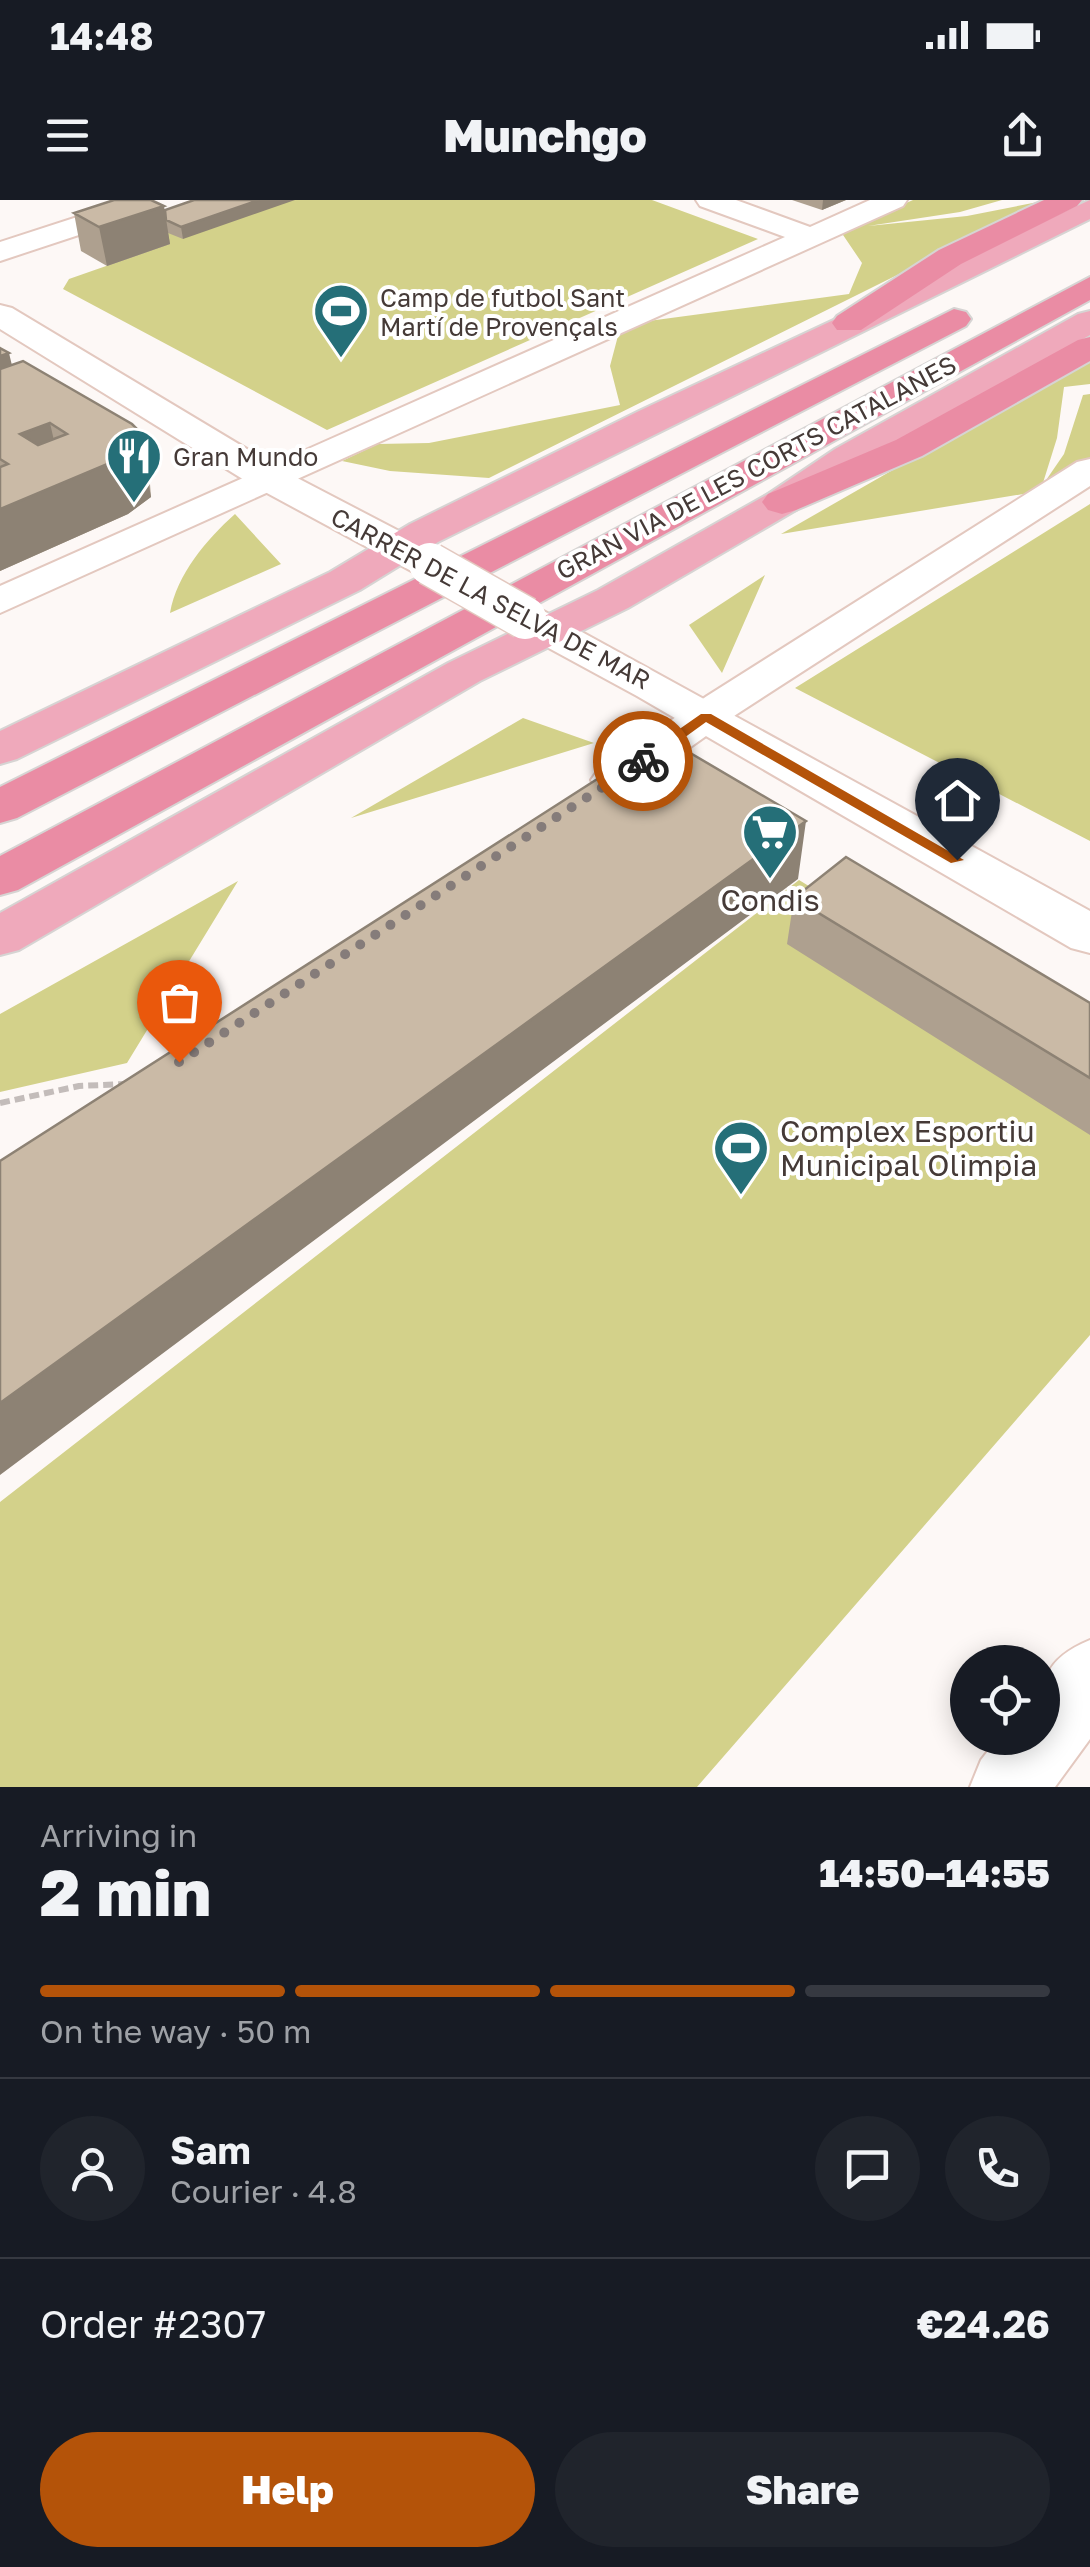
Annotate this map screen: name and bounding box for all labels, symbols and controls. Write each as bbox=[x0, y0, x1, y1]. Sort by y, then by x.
text: 14:48 bbox=[50, 13, 154, 58]
icon: menu bbox=[40, 108, 95, 163]
text: Munchgo bbox=[443, 108, 647, 162]
icon: share bbox=[995, 108, 1050, 163]
sports icon: Camp de futbol Sant Martí de Provençals bbox=[311, 281, 371, 360]
place label: Camp de futbol Sant Martí de Provençals bbox=[380, 282, 625, 342]
street label: GRAN VIA DE LES CORTS CATALANES bbox=[551, 348, 961, 586]
restaurant icon: Gran Mundo bbox=[104, 426, 164, 505]
place label: Gran Mundo bbox=[173, 441, 318, 472]
street label: CARRER DE LA SELVA DE MAR bbox=[326, 500, 656, 696]
courier bbox=[593, 711, 693, 811]
icon: bike bbox=[616, 734, 671, 789]
pin bbox=[915, 758, 1000, 861]
icon: home bbox=[930, 773, 985, 828]
supermarket icon: Condis bbox=[740, 802, 800, 881]
place label: Condis bbox=[720, 882, 820, 918]
pin bbox=[137, 960, 222, 1063]
icon: bag bbox=[152, 975, 207, 1030]
place label: Complex Esportiu Municipal Olimpia bbox=[780, 1113, 1037, 1183]
sports icon: Complex Esportiu Municipal Olimpia bbox=[711, 1118, 771, 1197]
map controls bbox=[950, 1645, 1060, 1755]
button: locate bbox=[950, 1645, 1060, 1755]
text: Arriving in bbox=[40, 1816, 197, 1854]
text: 14:50–14:55 bbox=[819, 1850, 1050, 1895]
text: 2 min bbox=[40, 1852, 211, 1930]
text: On the way · 50 m bbox=[40, 2012, 311, 2050]
button: person bbox=[40, 2116, 145, 2221]
button: chat bbox=[815, 2116, 920, 2221]
button: phone bbox=[945, 2116, 1050, 2221]
text: Sam bbox=[170, 2127, 251, 2172]
text: Courier · 4.8 bbox=[170, 2172, 357, 2210]
text: Order #2307 bbox=[40, 2301, 266, 2346]
text: €24.26 bbox=[917, 2301, 1050, 2346]
button: Help bbox=[40, 2432, 535, 2547]
button: Share bbox=[555, 2432, 1050, 2547]

